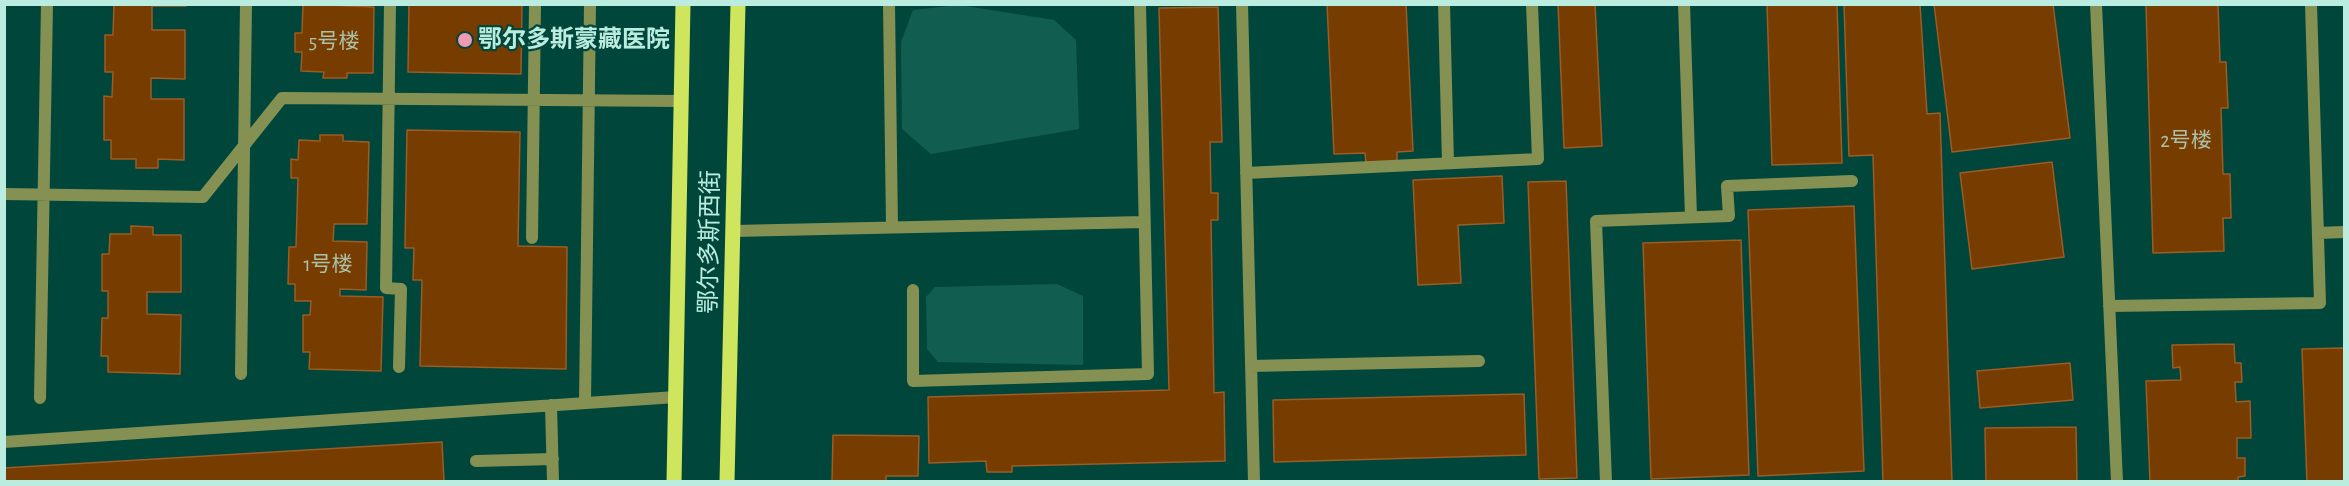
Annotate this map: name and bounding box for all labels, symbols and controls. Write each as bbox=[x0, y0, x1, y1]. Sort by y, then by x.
place label: 鄂尔多斯蒙藏医院 bbox=[478, 26, 670, 54]
house number: 5号楼 bbox=[309, 29, 359, 55]
marker: 鄂尔多斯蒙藏医院 bbox=[456, 31, 474, 49]
house number: 2号楼 bbox=[2160, 128, 2212, 154]
street label: 鄂尔多斯西街 bbox=[694, 170, 726, 314]
house number: 1号楼 bbox=[303, 252, 353, 278]

